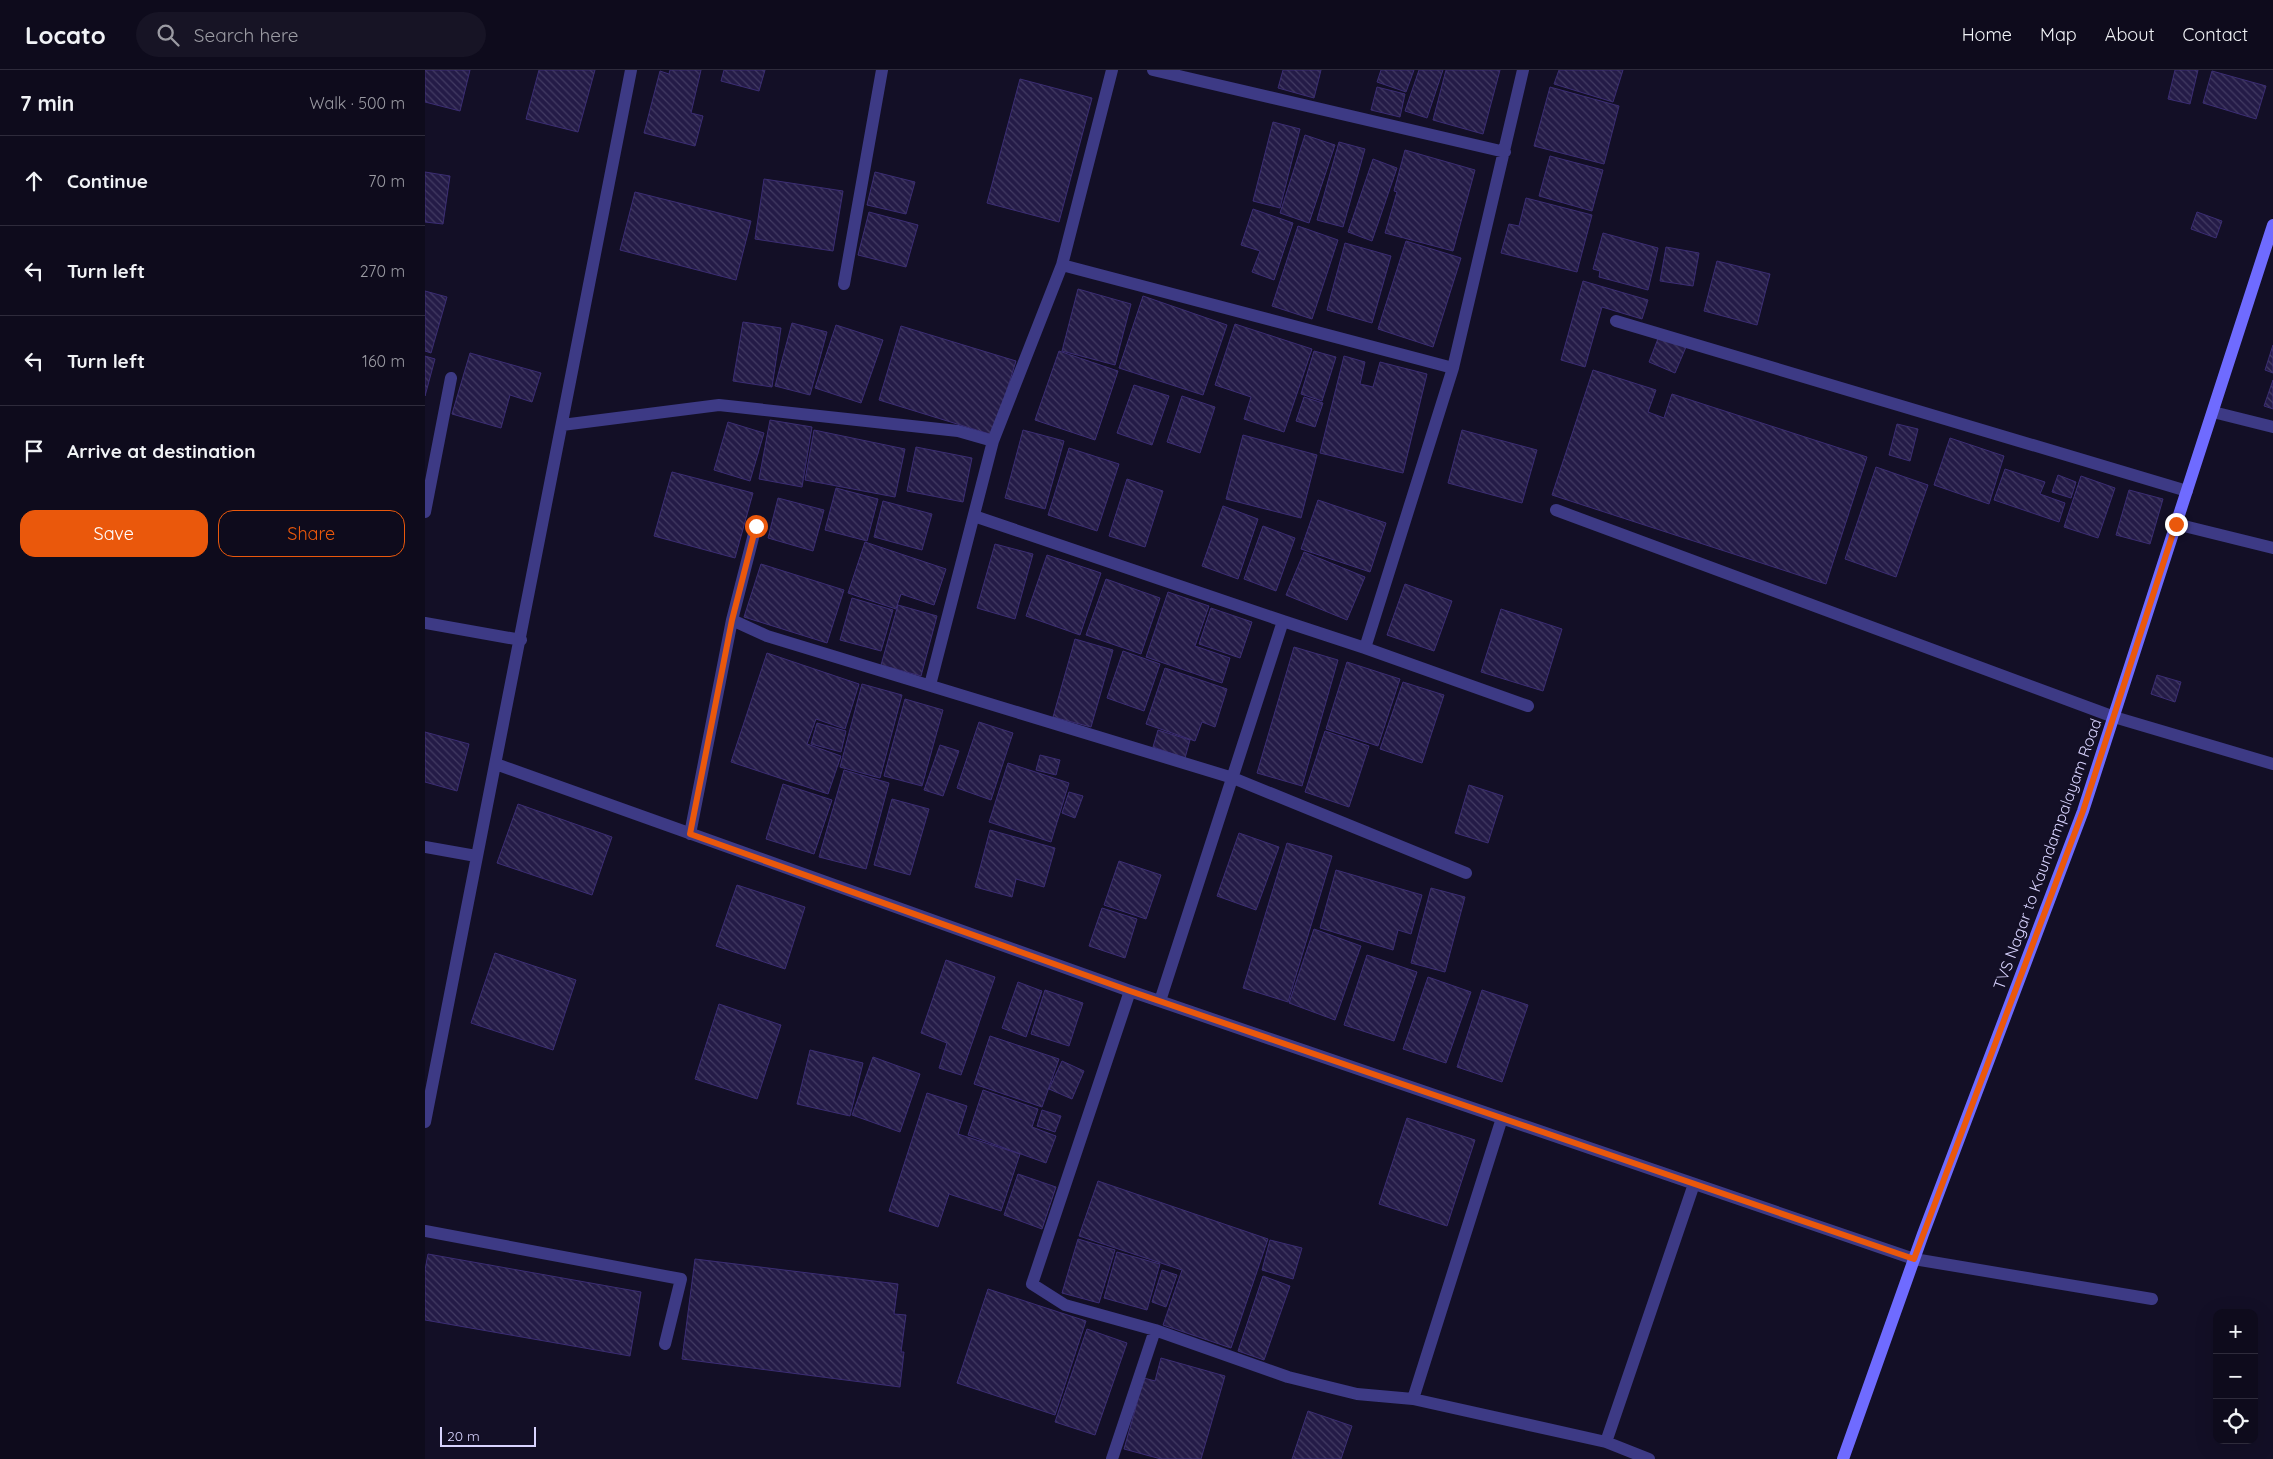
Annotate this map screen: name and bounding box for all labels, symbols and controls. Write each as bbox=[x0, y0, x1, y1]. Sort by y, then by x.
search box bbox=[136, 12, 486, 57]
text: Locato bbox=[25, 20, 106, 50]
icon: search bbox=[154, 21, 182, 49]
text: Search here bbox=[194, 23, 299, 47]
text: Home bbox=[1962, 23, 2012, 46]
text: Map bbox=[2040, 23, 2077, 46]
text: About bbox=[2105, 23, 2155, 46]
text: Contact bbox=[2183, 23, 2248, 46]
text: 7 min bbox=[20, 90, 74, 116]
text: Walk · 500 m bbox=[309, 93, 405, 113]
icon: ahead bbox=[20, 167, 48, 195]
text: Continue bbox=[67, 169, 148, 193]
text: 70 m bbox=[368, 171, 405, 191]
icon: left bbox=[20, 257, 48, 285]
text: Turn left bbox=[67, 259, 145, 283]
text: 270 m bbox=[360, 261, 405, 281]
icon: left bbox=[20, 347, 48, 375]
text: Turn left bbox=[67, 349, 145, 373]
text: 160 m bbox=[362, 351, 405, 371]
icon: arrive bbox=[20, 437, 48, 465]
text: Arrive at destination bbox=[67, 439, 256, 463]
button: Save bbox=[20, 510, 208, 557]
button: Share bbox=[218, 510, 405, 557]
route end bbox=[2165, 513, 2188, 536]
route start bbox=[745, 515, 768, 538]
street label: TVS Nagar to Kaundampalayam Road bbox=[1988, 716, 2106, 992]
map controls bbox=[2213, 1309, 2258, 1444]
button: + bbox=[2213, 1309, 2258, 1354]
button: − bbox=[2213, 1354, 2258, 1399]
button: locate bbox=[2213, 1399, 2258, 1444]
scale bar bbox=[440, 1424, 536, 1447]
text: 20 m bbox=[447, 1427, 480, 1445]

